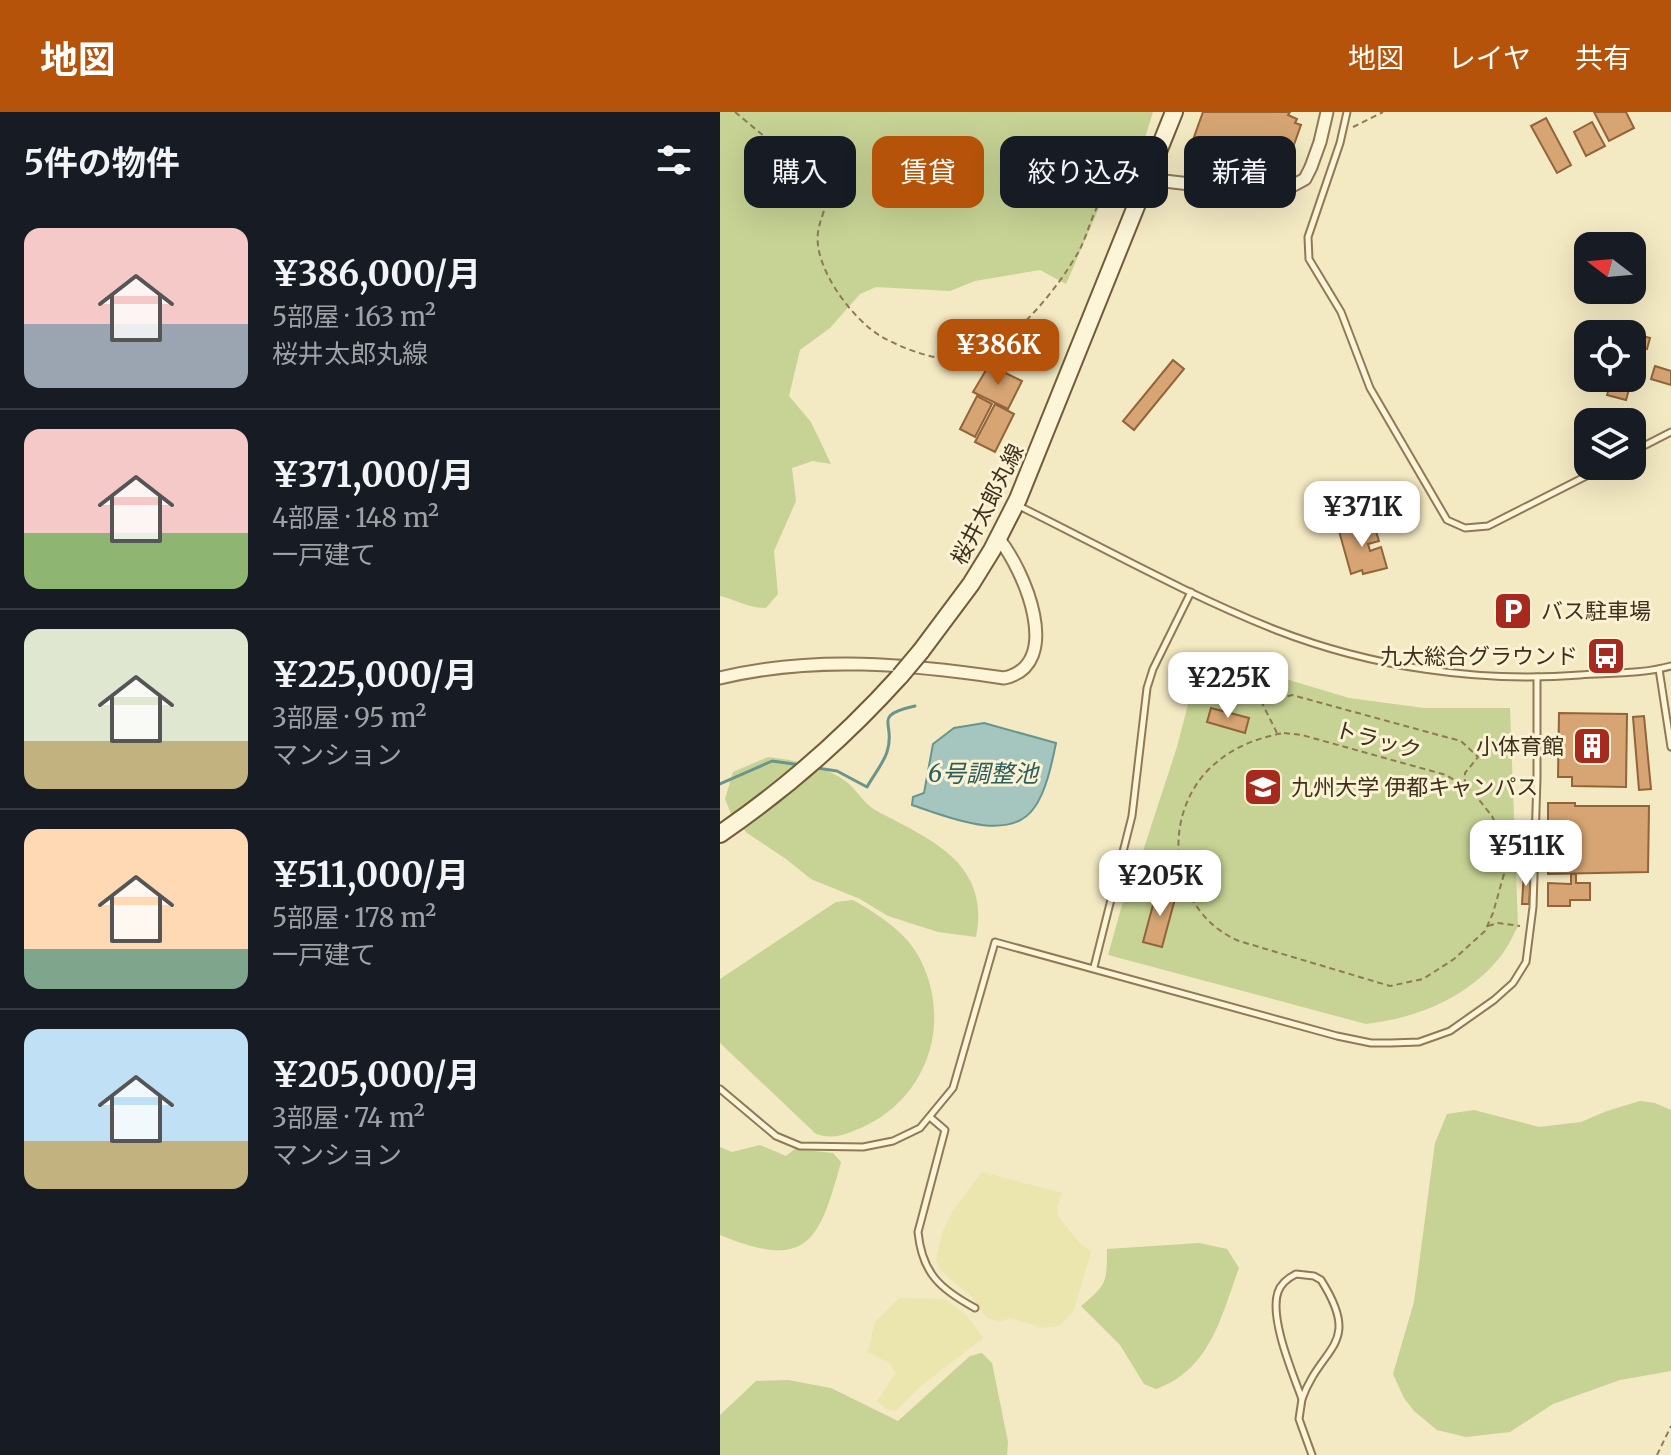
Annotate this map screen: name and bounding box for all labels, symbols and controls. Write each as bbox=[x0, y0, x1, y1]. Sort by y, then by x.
text: 地図 bbox=[40, 36, 116, 83]
text: 地図 bbox=[1348, 40, 1404, 76]
text: レイヤ bbox=[1448, 40, 1531, 76]
text: 共有 bbox=[1575, 40, 1631, 76]
chip: 購入 bbox=[744, 136, 856, 208]
chip: 賃貸 bbox=[872, 136, 984, 208]
chip: 絞り込み bbox=[1000, 136, 1168, 208]
chip: 新着 bbox=[1184, 136, 1296, 208]
icon: filters bbox=[652, 138, 696, 182]
text: 5件の物件 bbox=[24, 142, 180, 184]
north arrow bbox=[1574, 232, 1646, 304]
map controls bbox=[1574, 232, 1646, 480]
text: ¥386,000/月 bbox=[272, 253, 481, 295]
icon: home bbox=[88, 260, 184, 356]
text: 5部屋 · 163 m² bbox=[272, 300, 436, 333]
pin: ¥386K bbox=[942, 319, 1054, 387]
button: locate bbox=[1574, 320, 1646, 392]
text: ¥386K bbox=[955, 328, 1041, 361]
text: 桜井太郎丸線 bbox=[272, 337, 428, 370]
button: layers bbox=[1574, 408, 1646, 480]
street label: 桜井太郎丸線 bbox=[945, 439, 1029, 569]
text: ¥371,000/月 bbox=[272, 454, 474, 496]
icon: home bbox=[88, 461, 184, 557]
pin: ¥371K bbox=[1306, 481, 1418, 549]
text: ¥371K bbox=[1322, 490, 1402, 523]
text: 4部屋 · 148 m² bbox=[272, 501, 439, 534]
text: 一戸建て bbox=[272, 538, 376, 571]
parking icon: バス駐車場 bbox=[1492, 590, 1534, 632]
place label: バス駐車場 bbox=[1541, 597, 1651, 625]
bus stop icon: 九大総合グラウンド bbox=[1585, 635, 1627, 677]
place label: 九大総合グラウンド bbox=[1380, 642, 1578, 670]
pin: ¥225K bbox=[1172, 652, 1284, 720]
text: ¥225,000/月 bbox=[272, 654, 478, 696]
icon: home bbox=[88, 661, 184, 757]
text: ¥225K bbox=[1186, 661, 1270, 694]
text: 3部屋 · 95 m² bbox=[272, 701, 426, 734]
street label: トラック bbox=[1332, 715, 1424, 765]
building icon: 小体育館 bbox=[1571, 725, 1613, 767]
place label: 小体育館 bbox=[1476, 732, 1564, 760]
text: マンション bbox=[272, 738, 402, 771]
water label: 6号調整池 bbox=[928, 758, 1040, 789]
school or university icon: 九州大学 伊都キャンパス bbox=[1242, 766, 1284, 808]
place label: 九州大学 伊都キャンパス bbox=[1291, 773, 1538, 801]
pin: ¥511K bbox=[1470, 820, 1582, 888]
text: ¥511K bbox=[1488, 829, 1564, 862]
pin: ¥205K bbox=[1104, 850, 1216, 918]
text: ¥511,000/月 bbox=[272, 854, 469, 896]
text: ¥205K bbox=[1117, 859, 1203, 892]
icon: home bbox=[88, 861, 184, 957]
text: 5部屋 · 178 m² bbox=[272, 901, 436, 934]
text: 一戸建て bbox=[272, 938, 376, 971]
text: ¥205,000/月 bbox=[272, 1054, 481, 1096]
icon: home bbox=[88, 1061, 184, 1157]
text: 3部屋 · 74 m² bbox=[272, 1101, 425, 1134]
text: マンション bbox=[272, 1138, 402, 1171]

